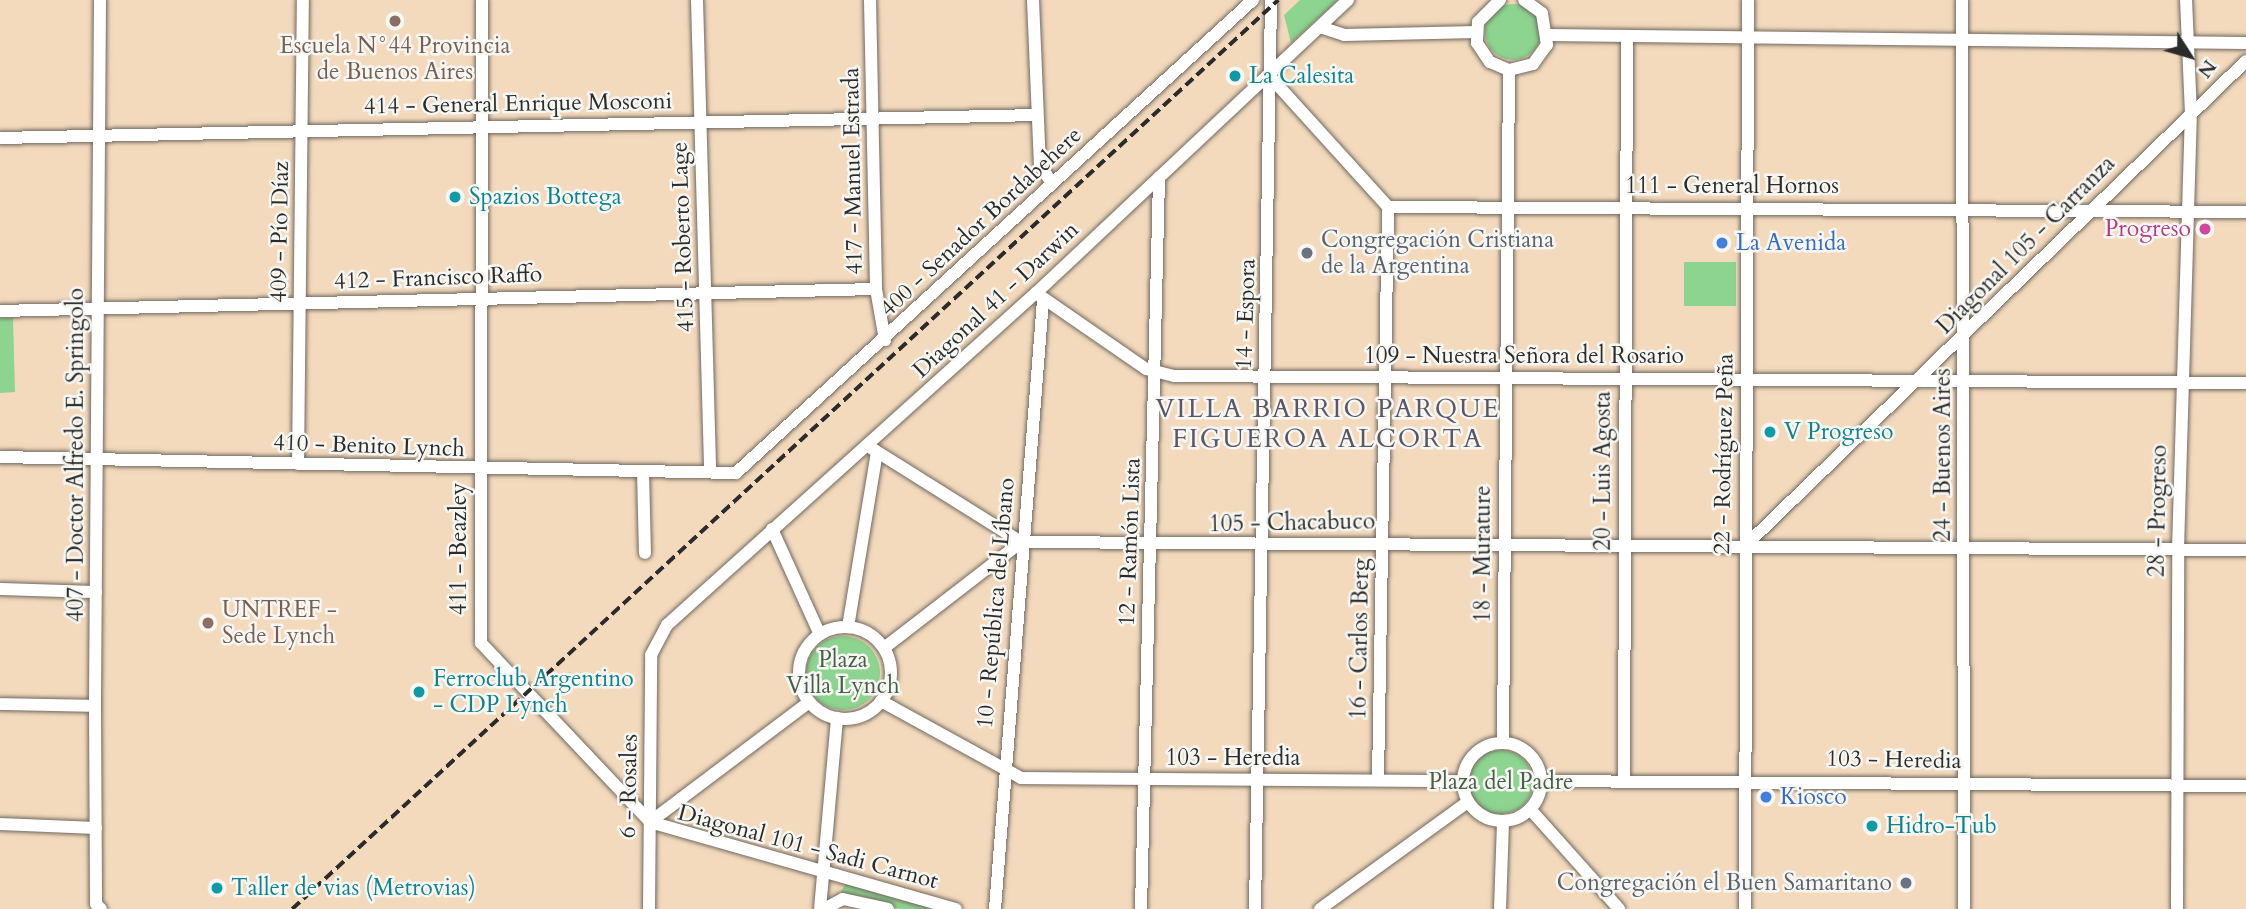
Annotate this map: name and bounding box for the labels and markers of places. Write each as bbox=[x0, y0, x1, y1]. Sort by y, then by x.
marker: Escuela N°44 Provincia de Buenos Aires bbox=[387, 13, 403, 29]
place label: Escuela N°44 Provincia de Buenos Aires bbox=[279, 32, 511, 86]
place label: La Calesita bbox=[1249, 62, 1354, 90]
marker: La Calesita bbox=[1227, 68, 1243, 84]
place label: Spazios Bottega bbox=[469, 183, 622, 211]
marker: Spazios Bottega bbox=[447, 189, 463, 205]
place label: Progreso bbox=[2105, 215, 2191, 243]
marker: Progreso bbox=[2197, 221, 2213, 237]
place label: Congregación Cristiana de la Argentina bbox=[1321, 226, 1554, 280]
place label: La Avenida bbox=[1736, 229, 1846, 257]
marker: La Avenida bbox=[1714, 235, 1730, 251]
marker: Congregación Cristiana de la Argentina bbox=[1299, 245, 1315, 261]
place label: V Progreso bbox=[1784, 418, 1893, 446]
marker: V Progreso bbox=[1762, 424, 1778, 440]
place label: UNTREF - Sede Lynch bbox=[222, 596, 337, 650]
marker: UNTREF - Sede Lynch bbox=[200, 615, 216, 631]
place label: Ferroclub Argentino - CDP Lynch bbox=[433, 665, 634, 719]
marker: Ferroclub Argentino - CDP Lynch bbox=[411, 684, 427, 700]
place label: Kiosco bbox=[1780, 783, 1847, 811]
marker: Kiosco bbox=[1758, 789, 1774, 805]
place label: Hidro-Tub bbox=[1886, 812, 1997, 840]
marker: Hidro-Tub bbox=[1864, 818, 1880, 834]
place label: Congregación el Buen Samaritano bbox=[1557, 869, 1892, 897]
place label: Taller de vias (Metrovias) bbox=[231, 874, 476, 902]
marker: Congregación el Buen Samaritano bbox=[1898, 875, 1914, 891]
marker: Taller de vias (Metrovias) bbox=[209, 880, 225, 896]

